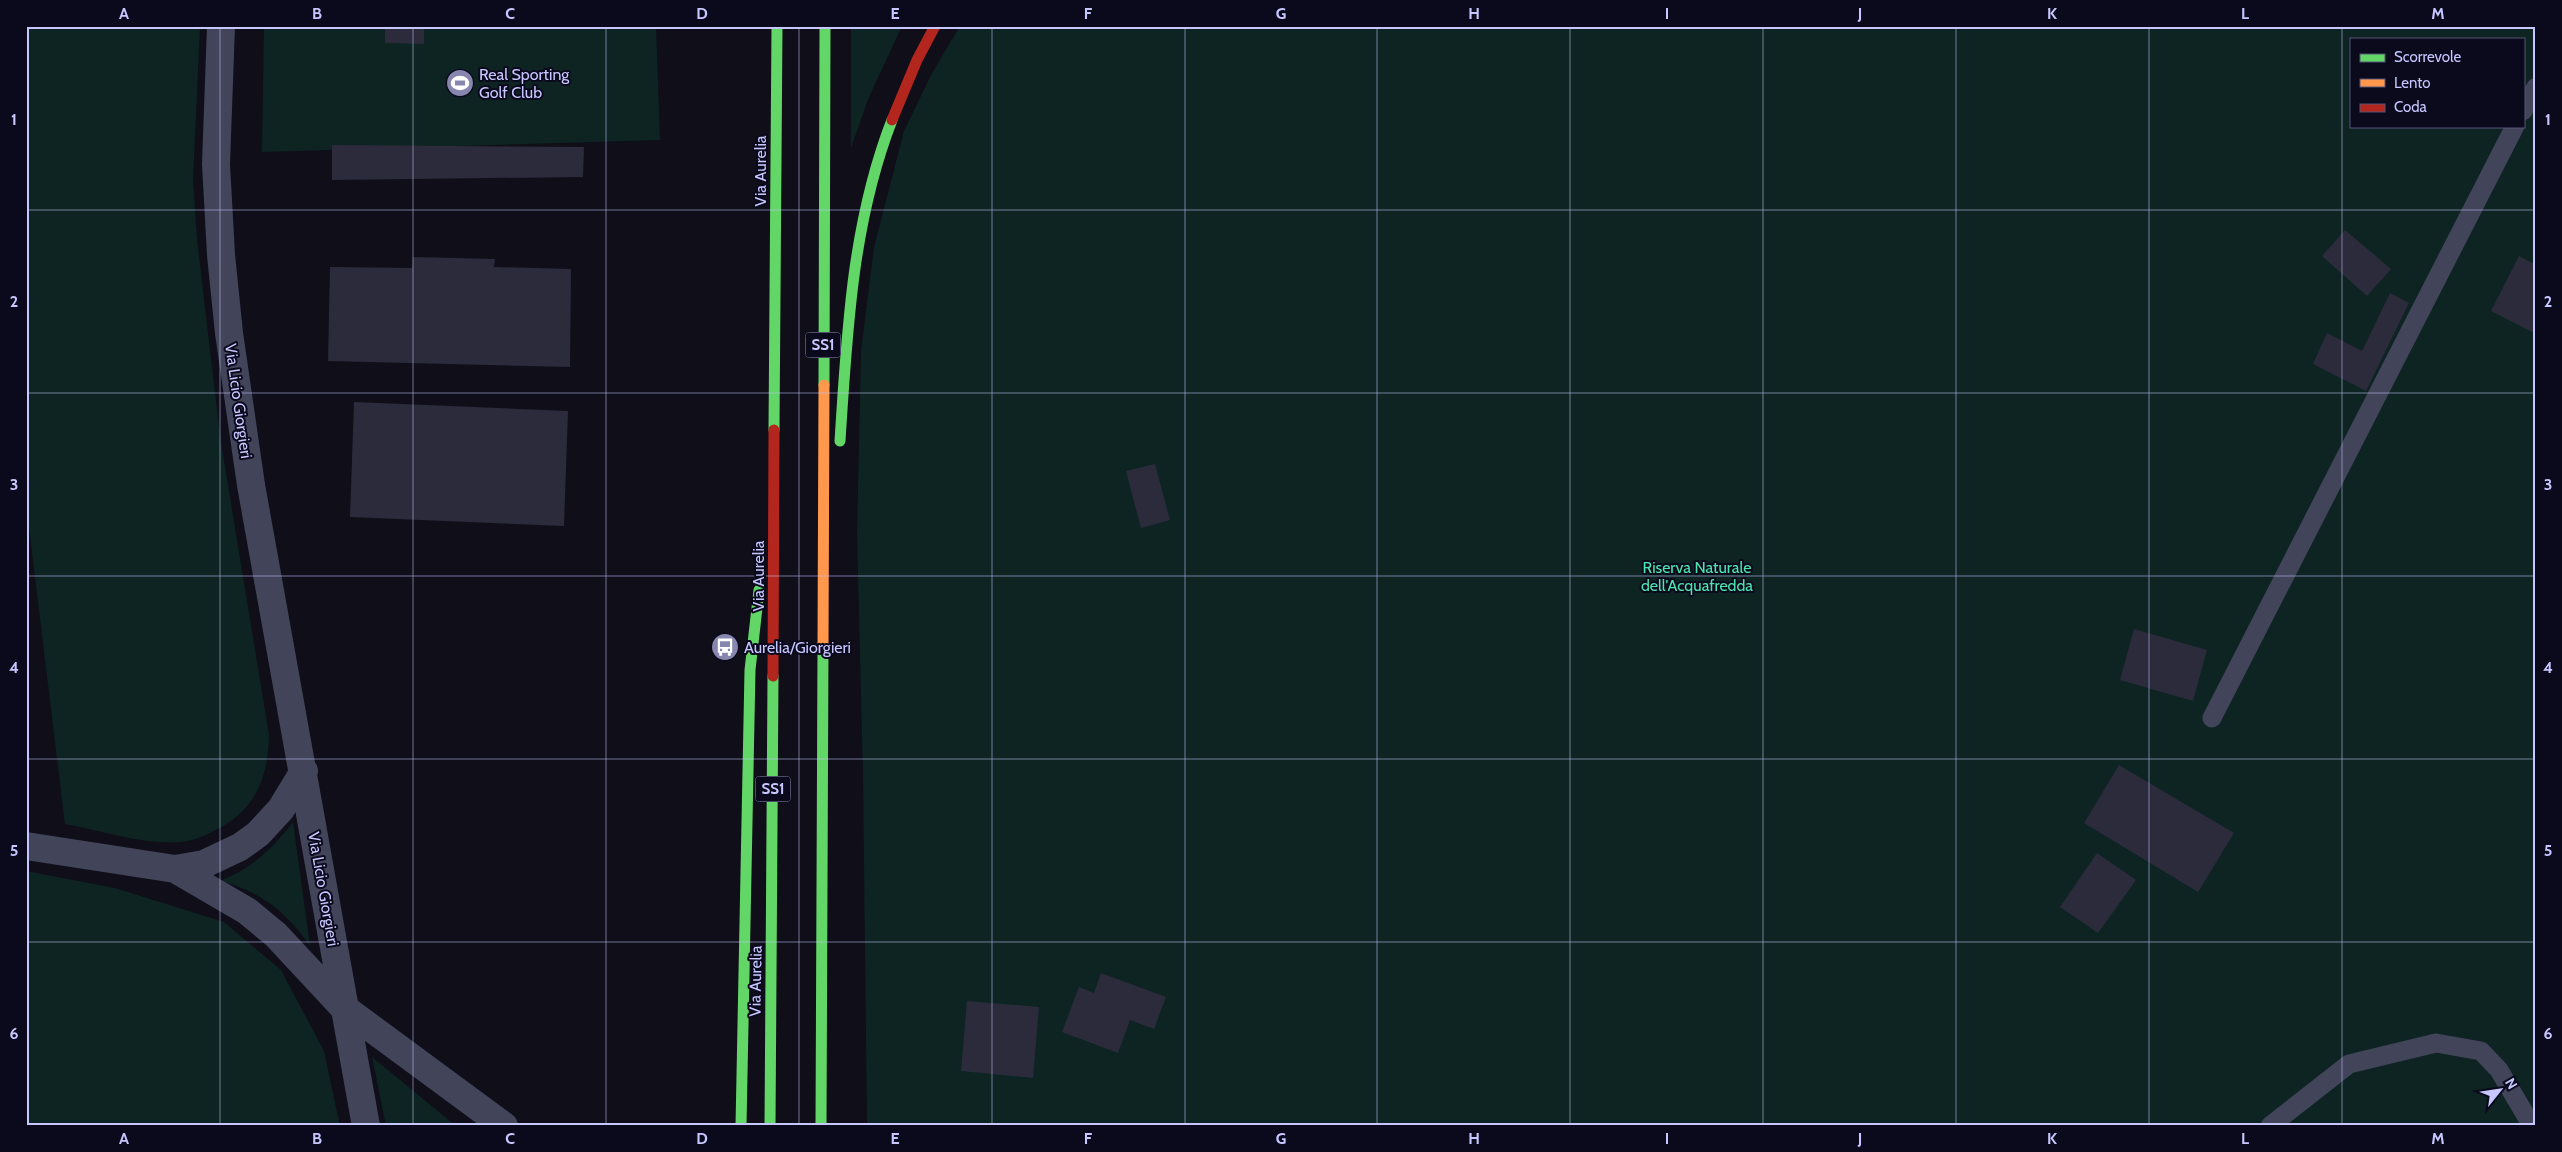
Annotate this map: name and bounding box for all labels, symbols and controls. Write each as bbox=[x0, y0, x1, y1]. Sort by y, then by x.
text: A bbox=[119, 4, 129, 23]
text: B bbox=[312, 4, 322, 23]
text: C bbox=[505, 4, 515, 23]
text: D bbox=[696, 4, 708, 23]
text: E bbox=[890, 4, 900, 23]
text: F bbox=[1084, 4, 1093, 23]
text: G bbox=[1276, 4, 1286, 23]
text: H bbox=[1468, 4, 1480, 23]
text: I bbox=[1665, 4, 1669, 23]
text: J bbox=[1857, 4, 1862, 23]
text: K bbox=[2047, 4, 2057, 23]
text: L bbox=[2241, 4, 2249, 23]
text: M bbox=[2431, 4, 2445, 23]
legend bbox=[2350, 38, 2524, 128]
text: Scorrevole bbox=[2394, 48, 2462, 66]
place label: Real Sporting Golf Club bbox=[479, 65, 570, 102]
sports icon: Real Sporting Golf Club bbox=[445, 68, 475, 98]
text: Lento bbox=[2394, 74, 2431, 92]
text: Coda bbox=[2394, 98, 2428, 116]
text: 1 bbox=[11, 110, 17, 129]
text: 1 bbox=[2545, 110, 2551, 129]
street label: Via Aurelia bbox=[751, 135, 770, 207]
text: 2 bbox=[10, 292, 18, 311]
text: 2 bbox=[2544, 292, 2552, 311]
road number: SS1 bbox=[806, 332, 840, 358]
street label: Via Licio Giorgieri bbox=[221, 342, 256, 460]
text: 3 bbox=[10, 475, 18, 494]
text: 3 bbox=[2544, 475, 2552, 494]
street label: Via Aurelia bbox=[749, 540, 768, 612]
park label: Riserva Naturale dell'Acquafredda bbox=[1641, 558, 1753, 595]
bus stop icon: Aurelia/Giorgieri bbox=[710, 632, 740, 662]
place label: Aurelia/Giorgieri bbox=[744, 638, 851, 657]
text: 4 bbox=[9, 658, 19, 677]
text: 4 bbox=[2543, 658, 2553, 677]
road number: SS1 bbox=[756, 776, 790, 802]
street label: Via Licio Giorgieri bbox=[304, 830, 343, 948]
text: 5 bbox=[10, 841, 18, 860]
text: 5 bbox=[2544, 841, 2552, 860]
street label: Via Aurelia bbox=[745, 945, 766, 1017]
text: 6 bbox=[10, 1024, 19, 1043]
text: 6 bbox=[2544, 1024, 2553, 1043]
north arrow bbox=[2474, 1064, 2524, 1114]
text: N bbox=[2501, 1075, 2522, 1092]
text: A bbox=[119, 1129, 129, 1148]
text: B bbox=[312, 1129, 322, 1148]
text: C bbox=[505, 1129, 515, 1148]
text: D bbox=[696, 1129, 708, 1148]
text: E bbox=[890, 1129, 900, 1148]
text: F bbox=[1084, 1129, 1093, 1148]
text: G bbox=[1276, 1129, 1286, 1148]
text: H bbox=[1468, 1129, 1480, 1148]
text: I bbox=[1665, 1129, 1669, 1148]
text: J bbox=[1857, 1129, 1862, 1148]
text: K bbox=[2047, 1129, 2057, 1148]
text: L bbox=[2241, 1129, 2249, 1148]
text: M bbox=[2431, 1129, 2445, 1148]

